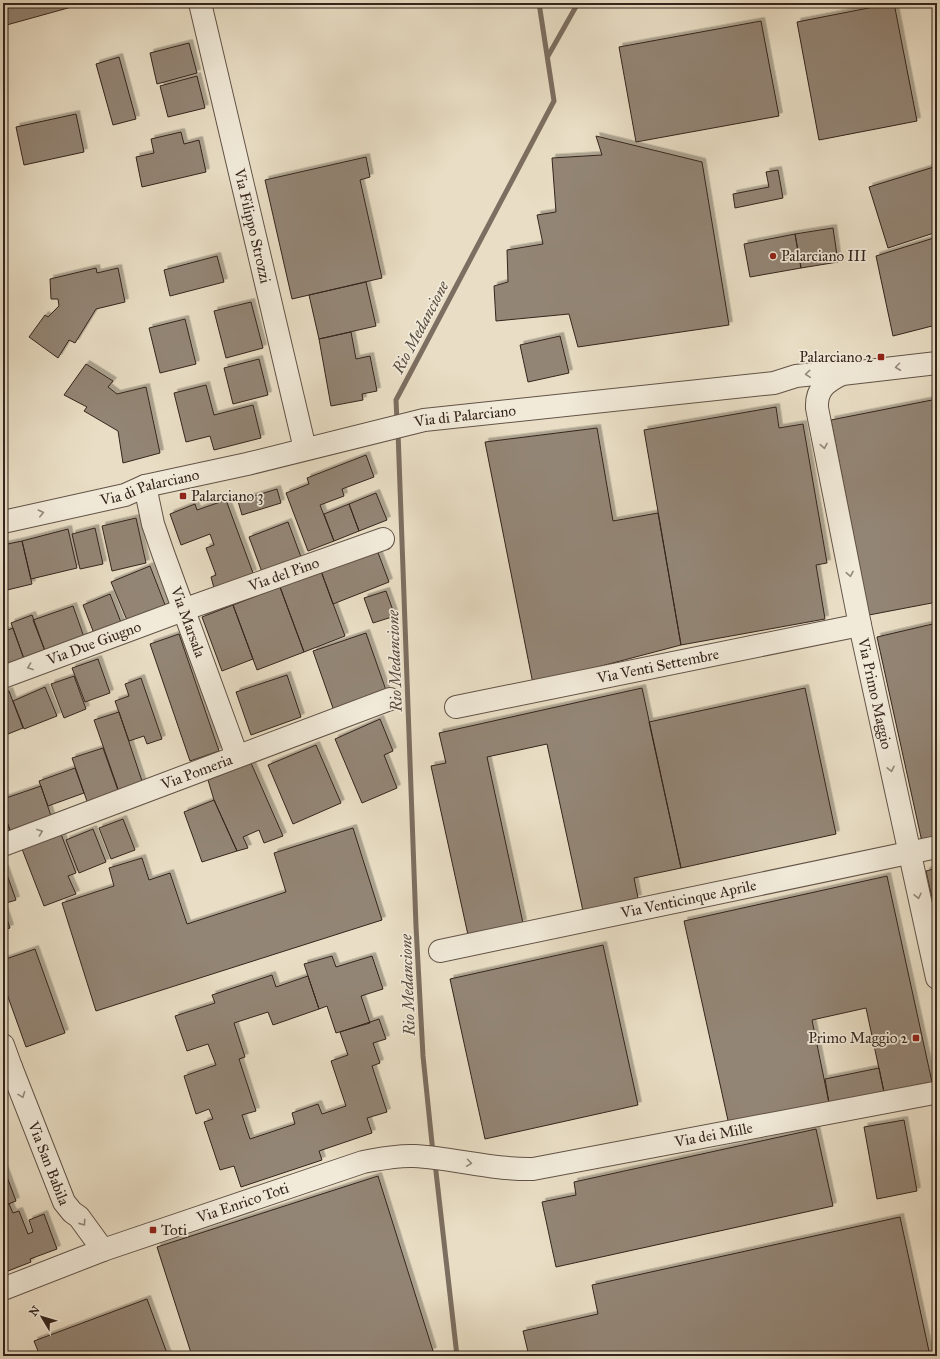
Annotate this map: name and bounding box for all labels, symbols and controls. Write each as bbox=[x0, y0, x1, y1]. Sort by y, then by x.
street label: Via Filippo Strozzi bbox=[230, 166, 275, 285]
place label: Palarciano III bbox=[781, 247, 867, 265]
marker: Palarciano III bbox=[768, 251, 778, 261]
water label: Rio Medancione bbox=[388, 277, 453, 377]
place label: Palarciano 2 bbox=[799, 348, 874, 366]
marker: Palarciano 2 bbox=[876, 352, 886, 362]
one-way arrow bbox=[895, 362, 901, 371]
one-way arrow bbox=[805, 370, 811, 379]
street label: Via di Palarciano bbox=[411, 401, 517, 431]
one-way arrow bbox=[820, 443, 828, 449]
street label: Via di Palarciano bbox=[98, 465, 201, 509]
place label: Palarciano 3 bbox=[191, 487, 263, 505]
marker: Palarciano 3 bbox=[178, 491, 188, 501]
one-way arrow bbox=[37, 509, 44, 518]
street label: Via del Pino bbox=[245, 553, 322, 595]
one-way arrow bbox=[845, 570, 853, 577]
street label: Via Marsala bbox=[167, 583, 209, 660]
water label: Rio Medancione bbox=[383, 609, 406, 713]
street label: Via Due Giugno bbox=[43, 617, 144, 669]
street label: Via Primo Maggio bbox=[854, 635, 896, 751]
street label: Via Venti Settembre bbox=[594, 645, 720, 687]
one-way arrow bbox=[26, 663, 33, 671]
street label: Via Pomeria bbox=[158, 750, 236, 794]
one-way arrow bbox=[886, 766, 894, 772]
one-way arrow bbox=[36, 828, 43, 836]
street label: Via Venticinque Aprile bbox=[618, 876, 758, 922]
one-way arrow bbox=[914, 893, 922, 900]
water label: Rio Medancione bbox=[396, 933, 419, 1037]
place label: Primo Maggio 2 bbox=[808, 1029, 909, 1047]
marker: Primo Maggio 2 bbox=[911, 1033, 921, 1043]
one-way arrow bbox=[18, 1091, 26, 1098]
street label: Via San Babila bbox=[24, 1118, 74, 1208]
street label: Via dei Mille bbox=[672, 1119, 754, 1151]
one-way arrow bbox=[466, 1158, 472, 1167]
street label: Via Enrico Toti bbox=[194, 1179, 291, 1227]
one-way arrow bbox=[79, 1219, 86, 1226]
place label: Toti bbox=[161, 1221, 187, 1239]
marker: Toti bbox=[148, 1225, 158, 1235]
north arrow bbox=[22, 1297, 62, 1337]
text: N bbox=[27, 1303, 43, 1319]

